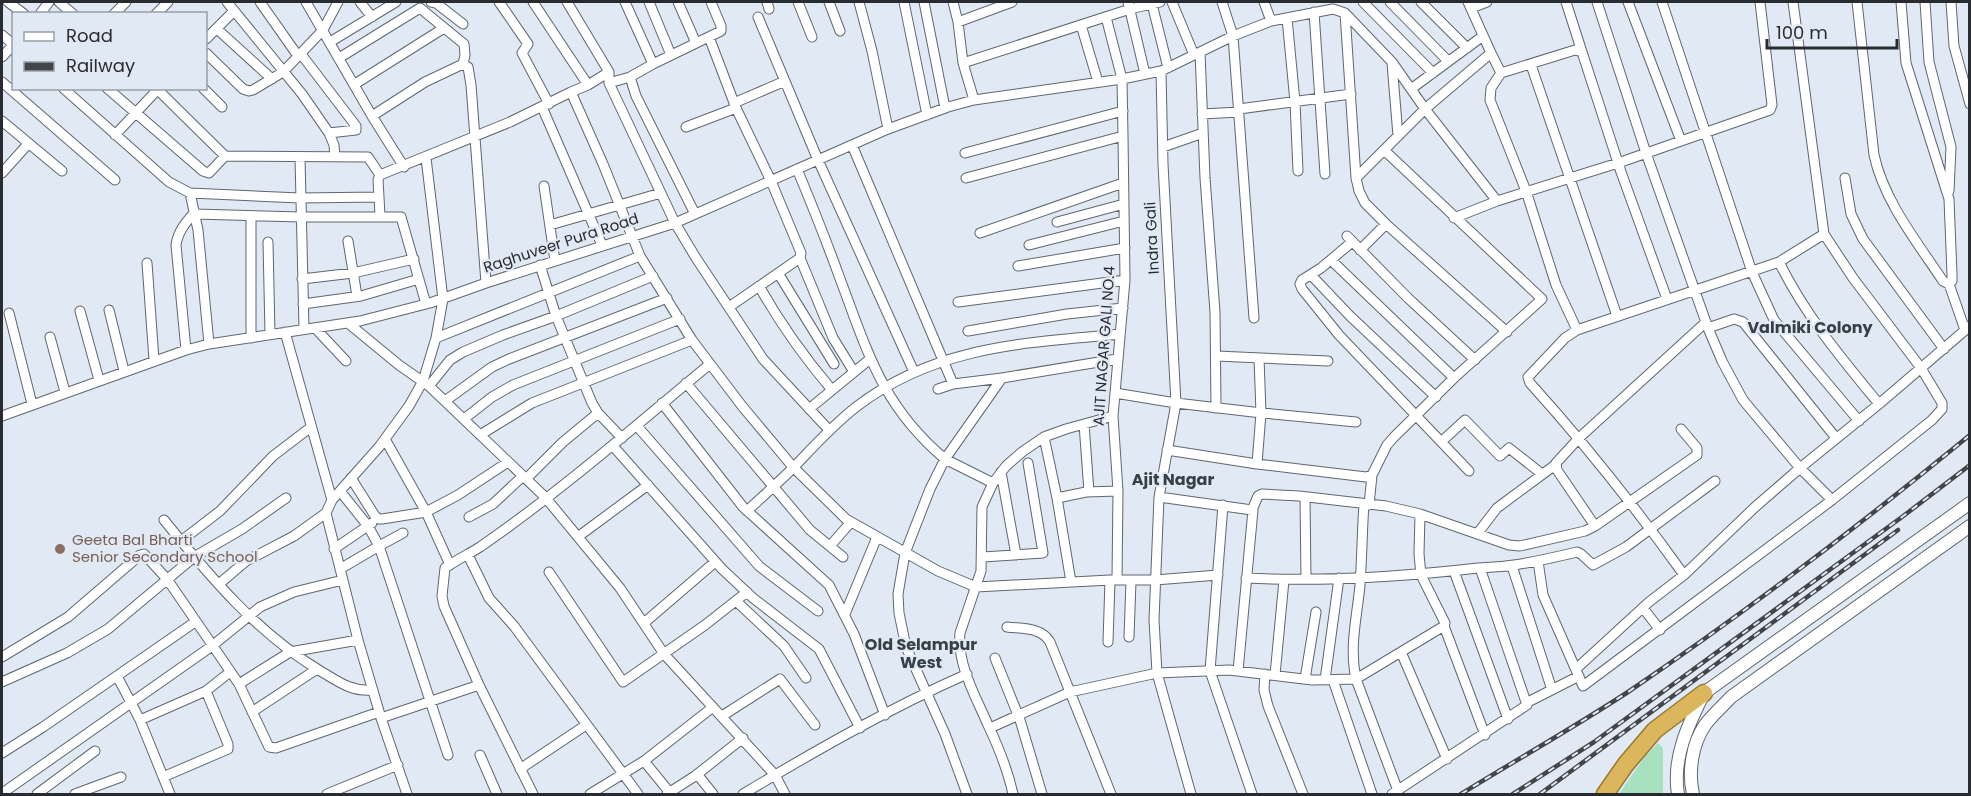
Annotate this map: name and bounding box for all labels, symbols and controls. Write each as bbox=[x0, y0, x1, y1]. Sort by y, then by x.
legend bbox=[12, 12, 207, 90]
scale bar bbox=[1767, 12, 1898, 50]
text: 100 m bbox=[1776, 20, 1828, 45]
text: Road bbox=[66, 23, 113, 48]
text: Railway bbox=[66, 53, 135, 78]
street label: Indra Gali bbox=[1139, 201, 1164, 275]
street label: Raghuveer Pura Road bbox=[480, 207, 641, 278]
street label: AJIT NAGAR GALI NO.4 bbox=[1087, 265, 1120, 427]
district label: Valmiki Colony bbox=[1747, 316, 1873, 339]
district label: Ajit Nagar bbox=[1132, 468, 1214, 491]
place label: Geeta Bal Bharti Senior Secondary School bbox=[72, 529, 258, 567]
marker: Geeta Bal Bharti Senior Secondary School bbox=[53, 542, 67, 556]
district label: Old Selampur West bbox=[865, 633, 977, 674]

